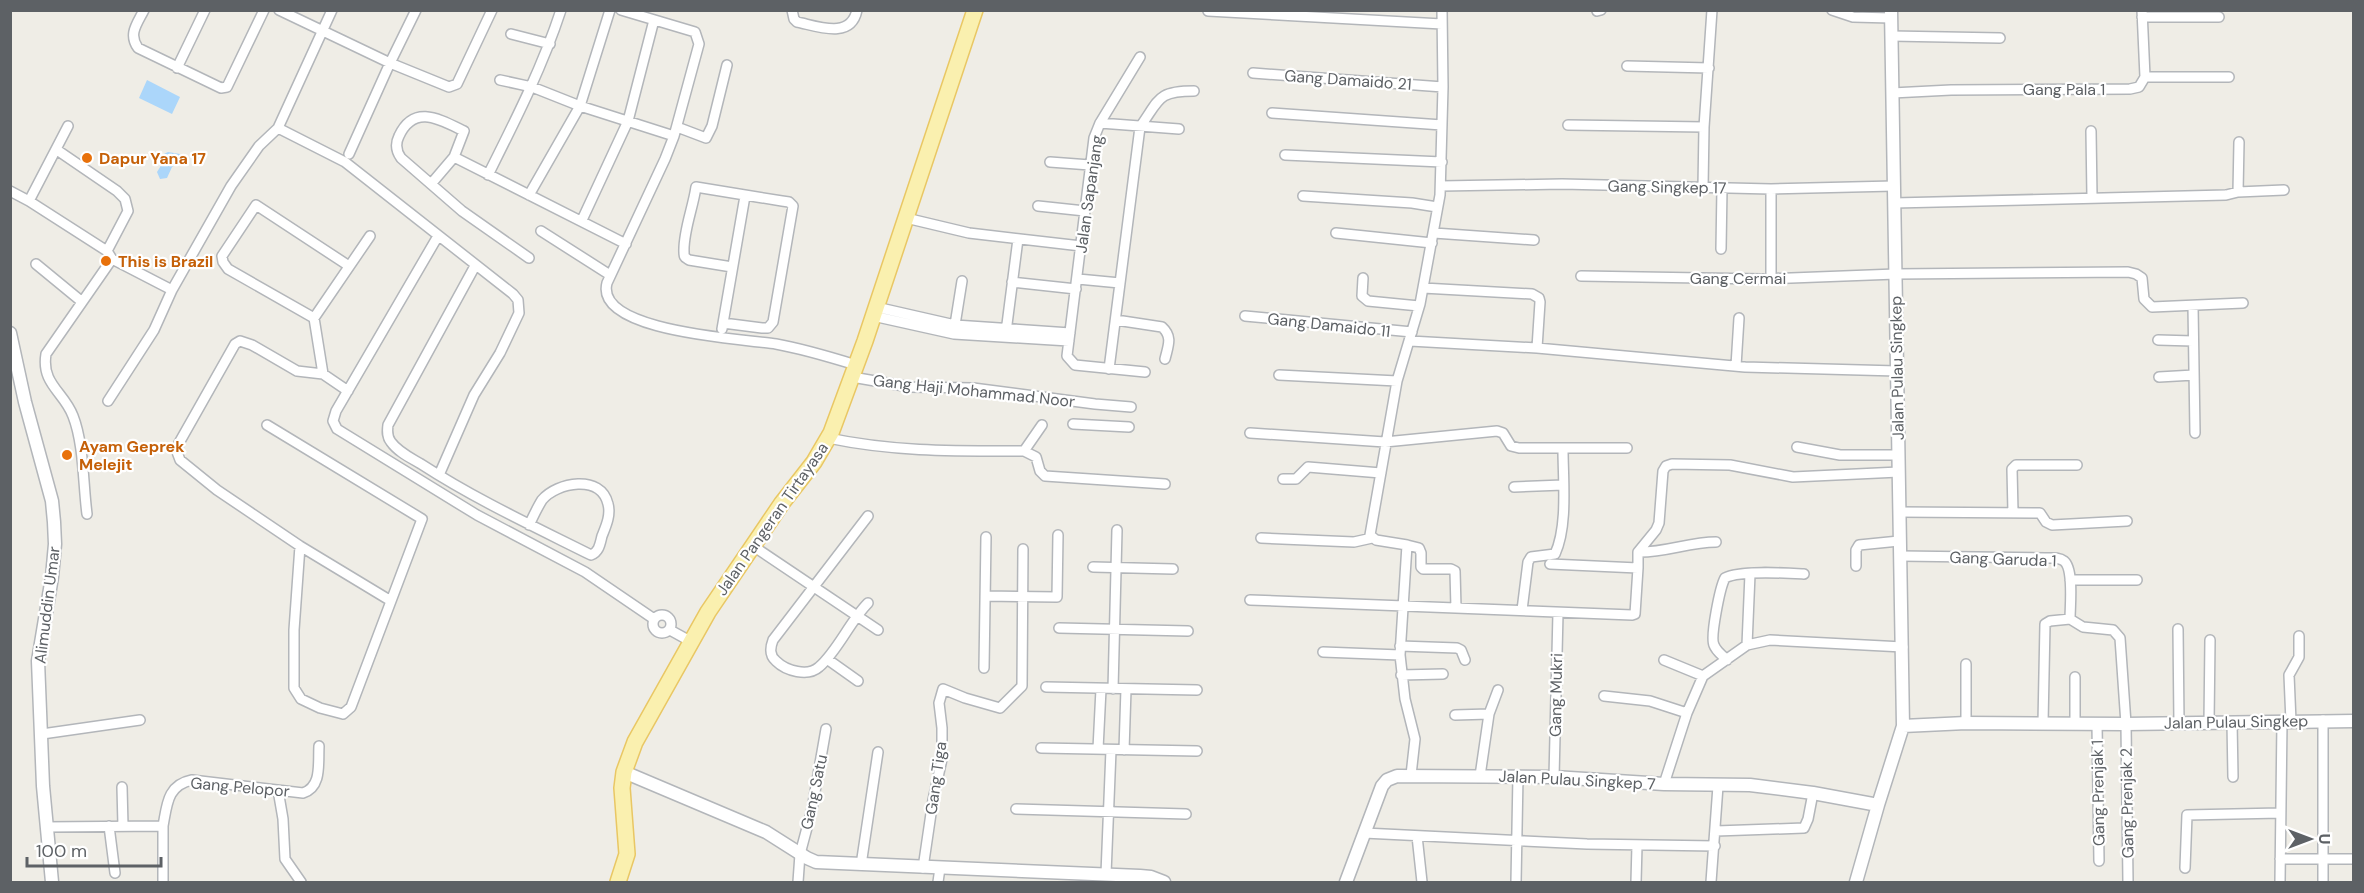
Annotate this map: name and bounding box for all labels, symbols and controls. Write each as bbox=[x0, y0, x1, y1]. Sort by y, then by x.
street label: Gang Damaido 21 bbox=[1284, 65, 1412, 95]
street label: Gang Pala 1 bbox=[2023, 79, 2105, 100]
street label: Jalan Sapanjang bbox=[1070, 134, 1108, 254]
place label: Dapur Yana 17 bbox=[99, 148, 206, 169]
marker: Dapur Yana 17 bbox=[80, 151, 94, 165]
street label: Gang Singkep 17 bbox=[1607, 175, 1727, 199]
place label: This is Brazil bbox=[118, 251, 213, 272]
marker: This is Brazil bbox=[99, 254, 113, 268]
street label: Gang Cermai bbox=[1690, 268, 1786, 289]
street label: Jalan Pulau Singkep bbox=[1885, 296, 1909, 440]
street label: Gang Damaido 11 bbox=[1266, 308, 1392, 342]
street label: Gang Haji Mohammad Noor bbox=[872, 370, 1076, 412]
place label: Ayam Geprek Melejit bbox=[79, 436, 185, 475]
street label: Jalan Pangeran Tirtayasa bbox=[711, 438, 833, 600]
marker: Ayam Geprek Melejit bbox=[60, 448, 74, 462]
street label: Alimuddin Umar bbox=[29, 545, 65, 665]
street label: Gang Garuda 1 bbox=[1949, 547, 2057, 571]
street label: Gang Mukri bbox=[1545, 653, 1567, 737]
street label: Jalan Pulau Singkep bbox=[2164, 710, 2308, 734]
street label: Gang Tiga bbox=[920, 740, 952, 816]
street label: Gang Prenjak 1 bbox=[2087, 740, 2109, 846]
street label: Gang Prenjak 2 bbox=[2116, 748, 2138, 858]
street label: Gang Satu bbox=[796, 752, 832, 832]
street label: Jalan Pulau Singkep 7 bbox=[1498, 765, 1656, 795]
street label: Gang Pelopor bbox=[189, 772, 291, 802]
north arrow bbox=[2280, 809, 2340, 869]
scale bar bbox=[27, 830, 160, 868]
text: U bbox=[2314, 834, 2335, 844]
text: 100 m bbox=[36, 839, 87, 863]

